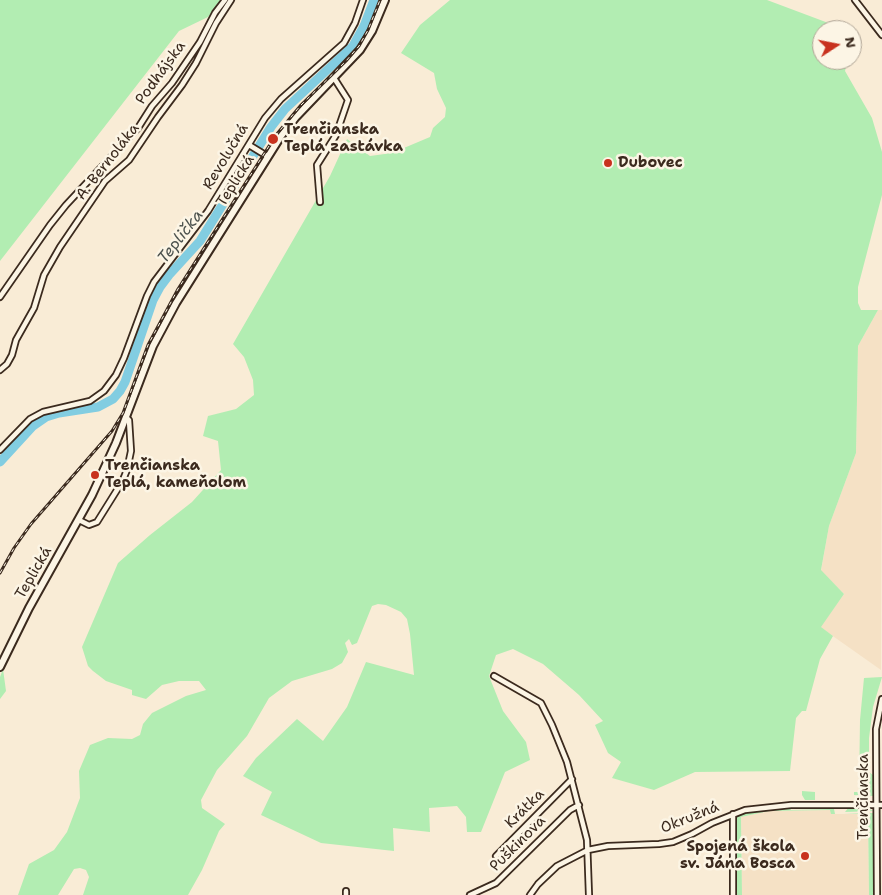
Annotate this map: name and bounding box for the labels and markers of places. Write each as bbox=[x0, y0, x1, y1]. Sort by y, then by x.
place label: Trenčianska Teplá zastávka bbox=[284, 121, 403, 156]
marker: Trenčianska Teplá zastávka bbox=[266, 132, 280, 146]
place label: Dubovec bbox=[618, 154, 683, 172]
marker: Dubovec bbox=[602, 157, 614, 169]
place label: Trenčianska Teplá, kameňolom bbox=[105, 457, 246, 492]
marker: Trenčianska Teplá, kameňolom bbox=[89, 469, 101, 481]
place label: Spojená škola sv. Jána Bosca bbox=[680, 838, 795, 873]
marker: Spojená škola sv. Jána Bosca bbox=[799, 850, 811, 862]

